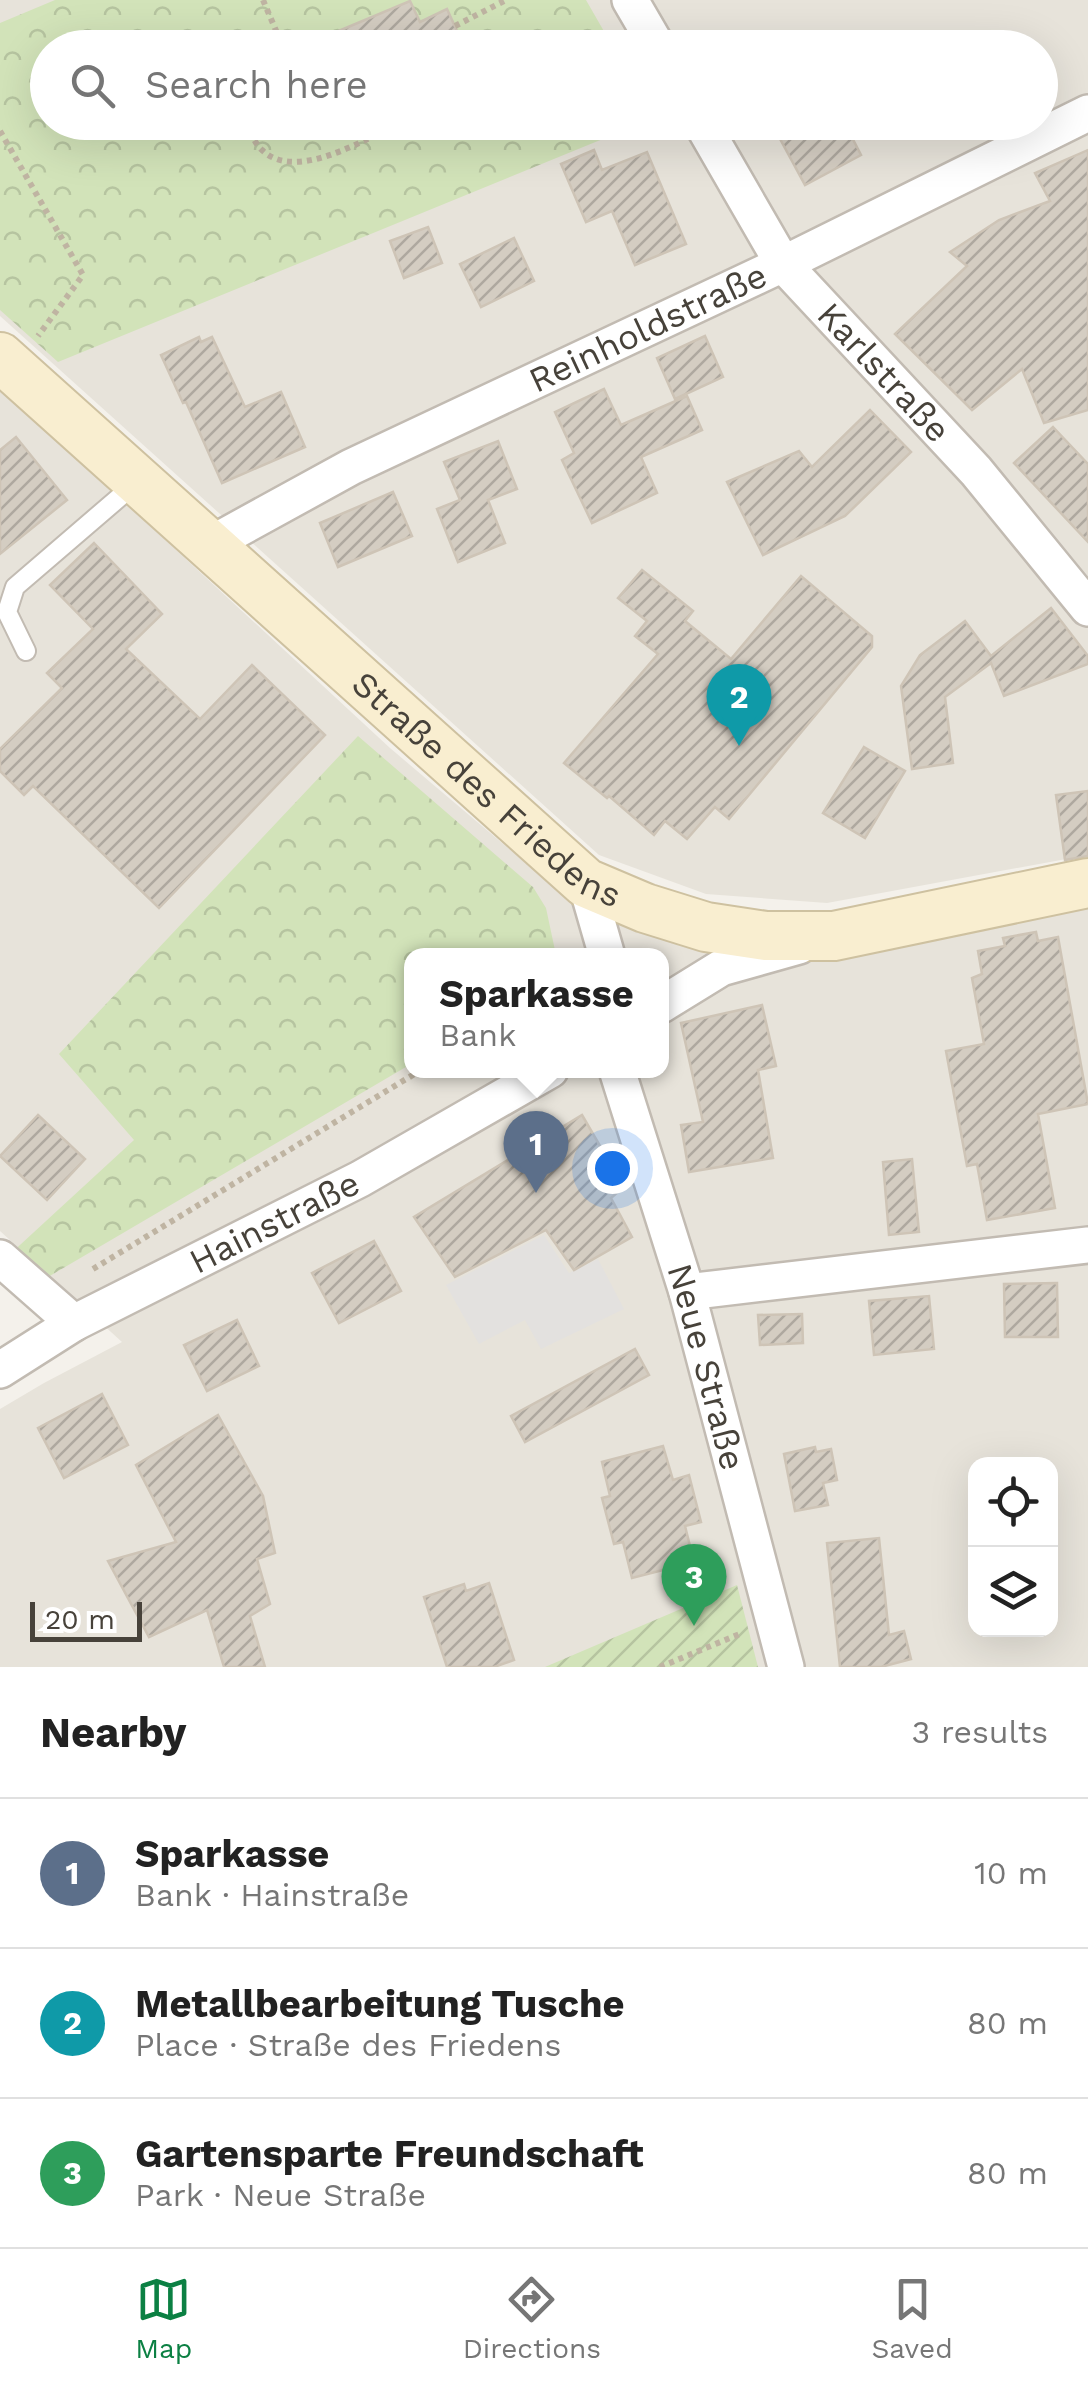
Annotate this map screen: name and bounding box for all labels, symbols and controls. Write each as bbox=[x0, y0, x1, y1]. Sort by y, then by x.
search box bbox=[30, 30, 1058, 140]
icon: search bbox=[65, 58, 120, 113]
text: Search here bbox=[145, 63, 368, 107]
street label: Reinholdstraße bbox=[522, 254, 773, 401]
street label: Karlstraße bbox=[809, 294, 959, 451]
street label: Straße des Friedens bbox=[344, 662, 627, 916]
pin: 2 bbox=[706, 664, 772, 746]
popup bbox=[404, 948, 669, 1078]
text: Sparkasse bbox=[439, 972, 634, 1016]
text: Bank bbox=[439, 1016, 516, 1054]
pin: 1 bbox=[504, 1110, 568, 1193]
your location bbox=[587, 1143, 638, 1194]
street label: Hainstraße bbox=[182, 1162, 366, 1282]
street label: Neue Straße bbox=[658, 1258, 754, 1474]
map controls bbox=[968, 1457, 1058, 1637]
button: locate bbox=[968, 1457, 1058, 1547]
pin: 3 bbox=[662, 1544, 726, 1626]
button: layers bbox=[968, 1547, 1058, 1637]
scale bar bbox=[30, 1597, 142, 1642]
text: 20 m bbox=[45, 1603, 115, 1636]
text: Nearby bbox=[40, 1708, 187, 1757]
text: 3 results bbox=[911, 1713, 1048, 1751]
text: Sparkasse bbox=[135, 1832, 329, 1876]
text: 1 bbox=[66, 1854, 79, 1892]
text: 10 m bbox=[974, 1854, 1048, 1892]
text: Bank · Hainstraße bbox=[135, 1876, 409, 1914]
text: Metallbearbeitung Tusche bbox=[135, 1982, 625, 2026]
text: 2 bbox=[63, 2004, 82, 2042]
text: 80 m bbox=[967, 2004, 1048, 2042]
text: Place · Straße des Friedens bbox=[135, 2026, 561, 2064]
text: Gartensparte Freundschaft bbox=[135, 2132, 644, 2176]
text: 3 bbox=[63, 2154, 82, 2192]
text: 80 m bbox=[967, 2154, 1048, 2192]
text: Park · Neue Straße bbox=[135, 2176, 426, 2214]
tab: Map bbox=[135, 2272, 192, 2365]
tab: Directions bbox=[463, 2272, 601, 2365]
tab: Saved bbox=[871, 2272, 953, 2365]

